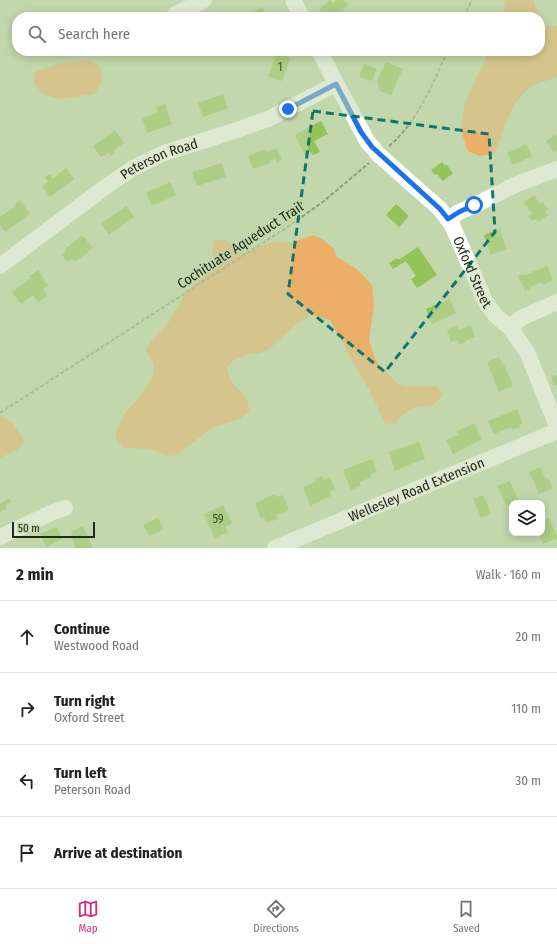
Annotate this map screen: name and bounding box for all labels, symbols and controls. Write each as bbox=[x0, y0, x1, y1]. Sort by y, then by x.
search box bbox=[12, 12, 545, 56]
icon: search bbox=[26, 23, 48, 45]
text: Search here bbox=[58, 25, 130, 43]
house number: 1 bbox=[278, 60, 282, 74]
route end bbox=[279, 100, 297, 118]
street label: Peterson Road bbox=[117, 135, 200, 183]
route start bbox=[465, 196, 483, 214]
street label: Cochituate Aqueduct Trail bbox=[174, 198, 307, 293]
street label: Oxford Street bbox=[449, 234, 495, 312]
street label: Wellesley Road Extension bbox=[346, 454, 487, 526]
map controls bbox=[509, 500, 545, 536]
button: layers bbox=[509, 500, 545, 536]
house number: 59 bbox=[212, 512, 224, 526]
scale bar bbox=[12, 520, 95, 539]
text: 50 m bbox=[18, 522, 40, 535]
text: 2 min bbox=[16, 564, 54, 585]
text: Walk · 160 m bbox=[476, 567, 541, 582]
text: Continue bbox=[54, 620, 110, 638]
icon: ahead bbox=[16, 626, 38, 648]
text: 20 m bbox=[515, 629, 541, 644]
text: Westwood Road bbox=[54, 638, 139, 653]
text: Turn right bbox=[54, 692, 115, 710]
icon: right bbox=[16, 698, 38, 720]
text: 110 m bbox=[511, 701, 541, 716]
text: Oxford Street bbox=[54, 710, 125, 725]
text: Turn left bbox=[54, 764, 107, 782]
icon: left bbox=[16, 770, 38, 792]
text: 30 m bbox=[515, 773, 541, 788]
text: Peterson Road bbox=[54, 782, 131, 797]
icon: arrive bbox=[16, 842, 38, 864]
text: Arrive at destination bbox=[54, 844, 182, 862]
tab: Map bbox=[77, 898, 99, 935]
tab: Directions bbox=[253, 898, 299, 935]
tab: Saved bbox=[453, 898, 480, 935]

